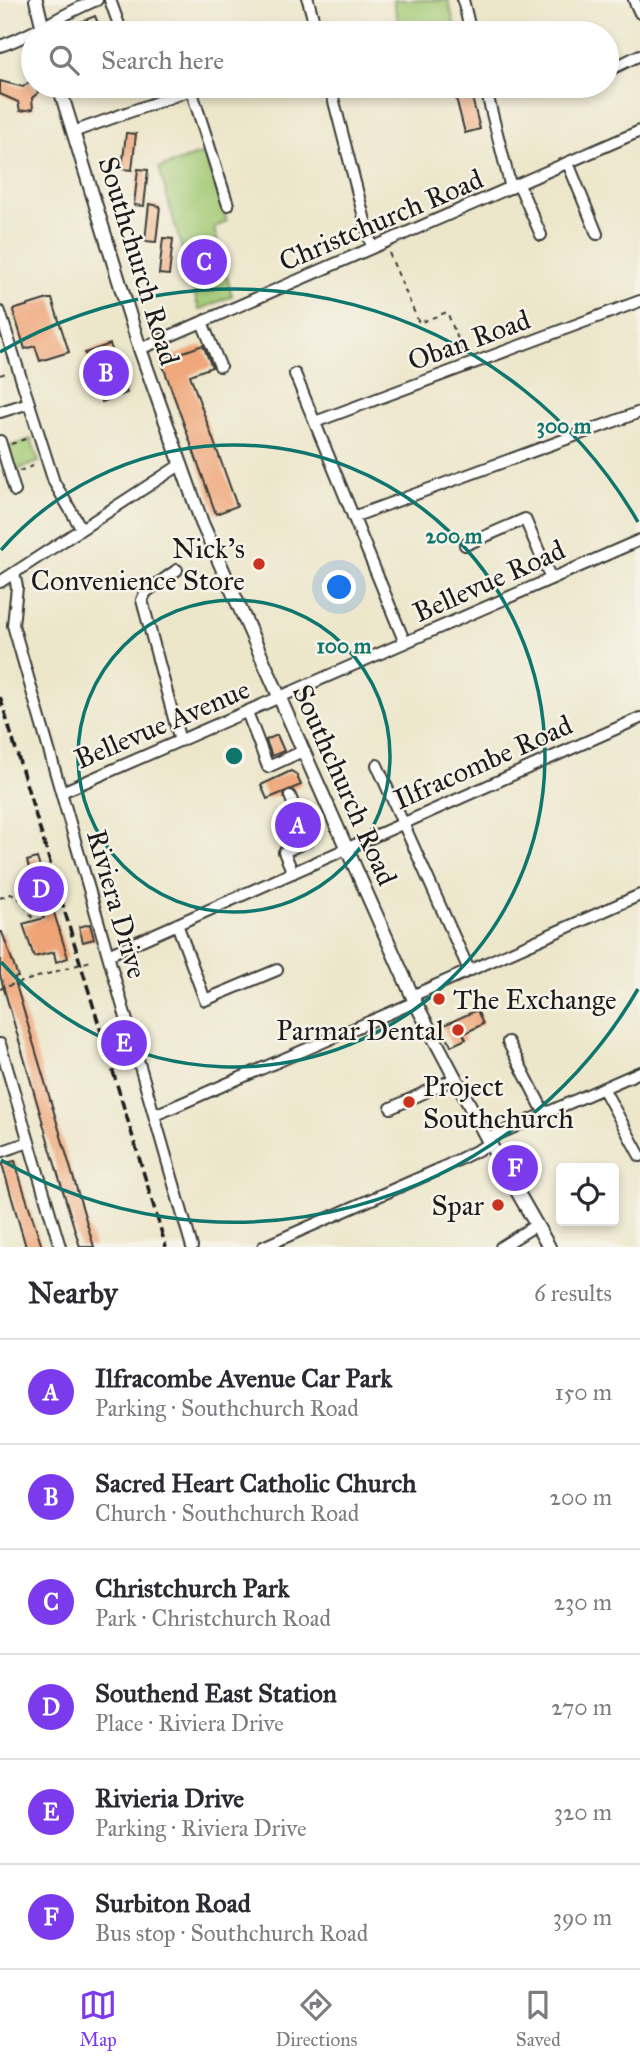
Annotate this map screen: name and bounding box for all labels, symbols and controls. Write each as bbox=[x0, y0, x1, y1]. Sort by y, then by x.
search box bbox=[21, 21, 619, 98]
icon: search bbox=[45, 41, 83, 79]
text: Search here bbox=[101, 44, 224, 76]
street label: Southchurch Road bbox=[91, 152, 187, 370]
street label: Christchurch Road bbox=[274, 161, 488, 279]
pin: C bbox=[181, 236, 227, 288]
street label: Oban Road bbox=[403, 302, 535, 378]
pin: B bbox=[83, 347, 129, 399]
text: 300 m bbox=[536, 413, 592, 439]
text: 200 m bbox=[426, 523, 483, 549]
place label: Nick's Convenience Store bbox=[31, 531, 245, 598]
street label: Bellevue Road bbox=[408, 532, 570, 630]
marker: Nick's Convenience Store bbox=[251, 556, 267, 572]
your location bbox=[322, 570, 356, 604]
text: 100 m bbox=[317, 633, 372, 659]
street label: Bellevue Avenue bbox=[69, 671, 255, 777]
street label: Southchurch Road bbox=[285, 679, 405, 891]
street label: Ilfracombe Road bbox=[388, 707, 578, 817]
centre of rings bbox=[222, 744, 246, 768]
pin: A bbox=[275, 799, 321, 851]
street label: Riviera Drive bbox=[79, 826, 155, 982]
pin: D bbox=[18, 863, 64, 915]
place label: The Exchange bbox=[453, 982, 617, 1017]
marker: The Exchange bbox=[431, 991, 447, 1007]
place label: Parmar Dental bbox=[276, 1013, 444, 1048]
pin: E bbox=[101, 1017, 147, 1069]
marker: Parmar Dental bbox=[450, 1022, 466, 1038]
place label: Project Southchurch bbox=[423, 1069, 574, 1136]
marker: Project Southchurch bbox=[401, 1094, 417, 1110]
pin: F bbox=[492, 1142, 538, 1194]
map controls bbox=[556, 1163, 619, 1226]
button: locate bbox=[556, 1163, 619, 1226]
place label: Spar bbox=[432, 1188, 484, 1223]
marker: Spar bbox=[490, 1197, 506, 1213]
text: Nearby bbox=[28, 1275, 118, 1311]
text: 6 results bbox=[534, 1279, 612, 1307]
text: Ilfracombe Avenue Car Park bbox=[95, 1362, 392, 1394]
text: A bbox=[43, 1378, 59, 1406]
text: 150 m bbox=[555, 1378, 612, 1406]
text: Parking · Southchurch Road bbox=[95, 1394, 359, 1422]
text: Sacred Heart Catholic Church bbox=[95, 1467, 417, 1499]
text: B bbox=[43, 1483, 59, 1511]
text: 200 m bbox=[550, 1483, 612, 1511]
text: Church · Southchurch Road bbox=[95, 1499, 359, 1527]
text: Christchurch Park bbox=[95, 1572, 290, 1604]
text: C bbox=[43, 1588, 59, 1616]
text: 230 m bbox=[554, 1588, 612, 1616]
text: Park · Christchurch Road bbox=[95, 1604, 331, 1632]
text: Southend East Station bbox=[95, 1677, 337, 1709]
text: D bbox=[42, 1693, 60, 1721]
text: 270 m bbox=[551, 1693, 612, 1721]
text: Place · Riviera Drive bbox=[95, 1709, 284, 1737]
text: Rivieria Drive bbox=[95, 1782, 244, 1814]
text: E bbox=[43, 1798, 59, 1826]
text: 320 m bbox=[554, 1798, 612, 1826]
text: Parking · Riviera Drive bbox=[95, 1814, 307, 1842]
text: Surbiton Road bbox=[95, 1887, 251, 1919]
text: F bbox=[43, 1903, 59, 1931]
text: 390 m bbox=[553, 1903, 612, 1931]
text: Bus stop · Southchurch Road bbox=[95, 1919, 368, 1947]
tab: Map bbox=[79, 1986, 117, 2051]
tab: Directions bbox=[275, 1986, 357, 2051]
tab: Saved bbox=[516, 1986, 561, 2051]

